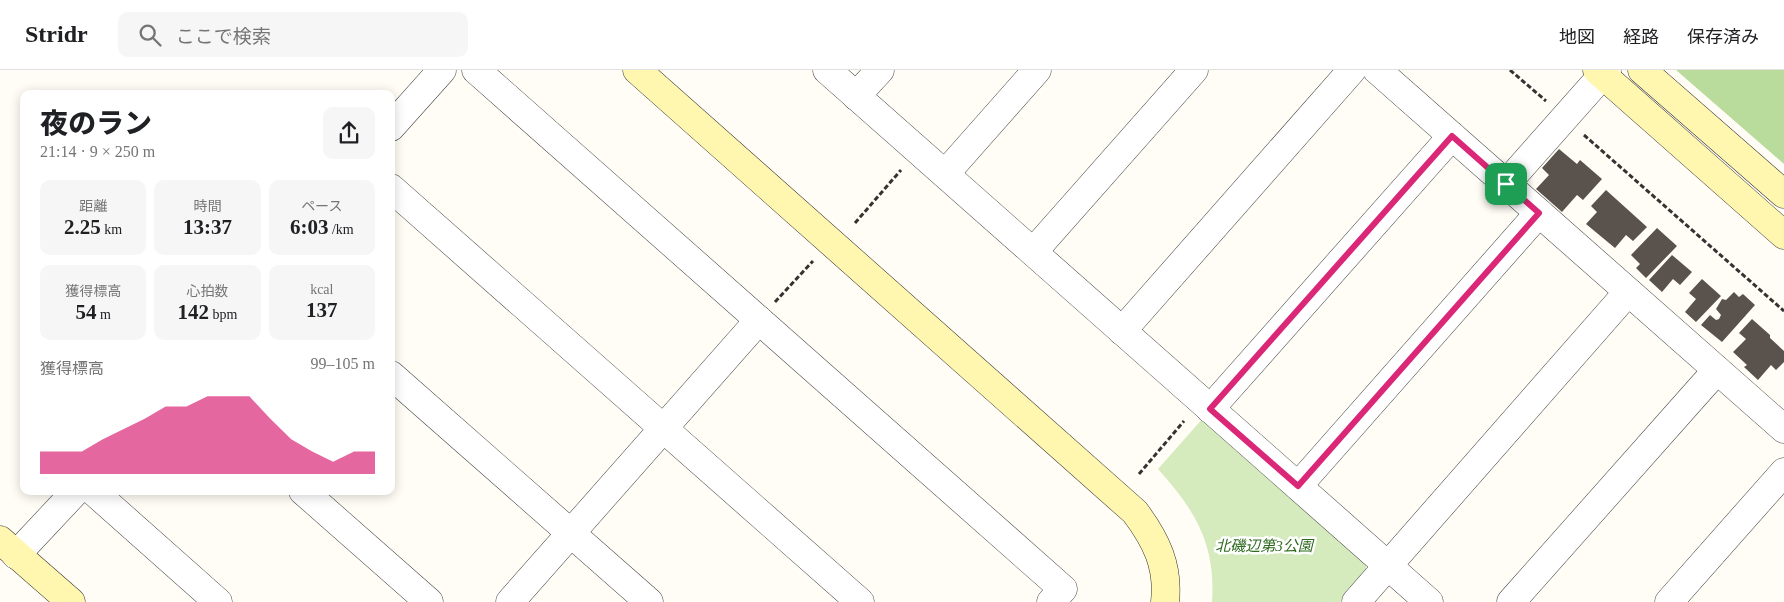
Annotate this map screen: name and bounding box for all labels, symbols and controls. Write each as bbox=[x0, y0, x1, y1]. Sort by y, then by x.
search box bbox=[118, 12, 468, 57]
text: Stridr bbox=[25, 21, 88, 47]
icon: search bbox=[136, 21, 164, 49]
text: ここで検索 bbox=[176, 26, 271, 47]
text: 地図 bbox=[1559, 27, 1595, 47]
text: 経路 bbox=[1623, 27, 1659, 47]
text: 保存済み bbox=[1687, 27, 1759, 47]
button: share bbox=[323, 107, 375, 159]
text: 夜のラン bbox=[40, 108, 152, 139]
text: 21:14 · 9 × 250 m bbox=[40, 143, 155, 160]
pin bbox=[1485, 163, 1527, 205]
icon: arrive bbox=[1492, 170, 1520, 198]
text: 距離 bbox=[79, 199, 107, 214]
text: 時間 bbox=[193, 199, 221, 214]
text: ペース bbox=[301, 199, 342, 214]
text: 2.25 bbox=[64, 215, 101, 239]
text: 13:37 bbox=[183, 215, 232, 239]
text: 6:03 bbox=[290, 215, 328, 239]
text: km bbox=[101, 222, 122, 237]
text: /km bbox=[328, 222, 354, 237]
text: kcal bbox=[310, 282, 333, 297]
text: 獲得標高 bbox=[65, 284, 121, 299]
text: 心拍数 bbox=[186, 284, 228, 299]
text: 137 bbox=[306, 298, 338, 322]
text: 54 bbox=[75, 300, 96, 324]
text: 142 bbox=[178, 300, 209, 324]
text: m bbox=[96, 307, 111, 322]
text: bpm bbox=[209, 307, 237, 322]
text: 99–105 m bbox=[311, 355, 375, 372]
text: 獲得標高 bbox=[40, 360, 104, 377]
park label: 北磯辺第3公園 bbox=[1215, 538, 1315, 554]

